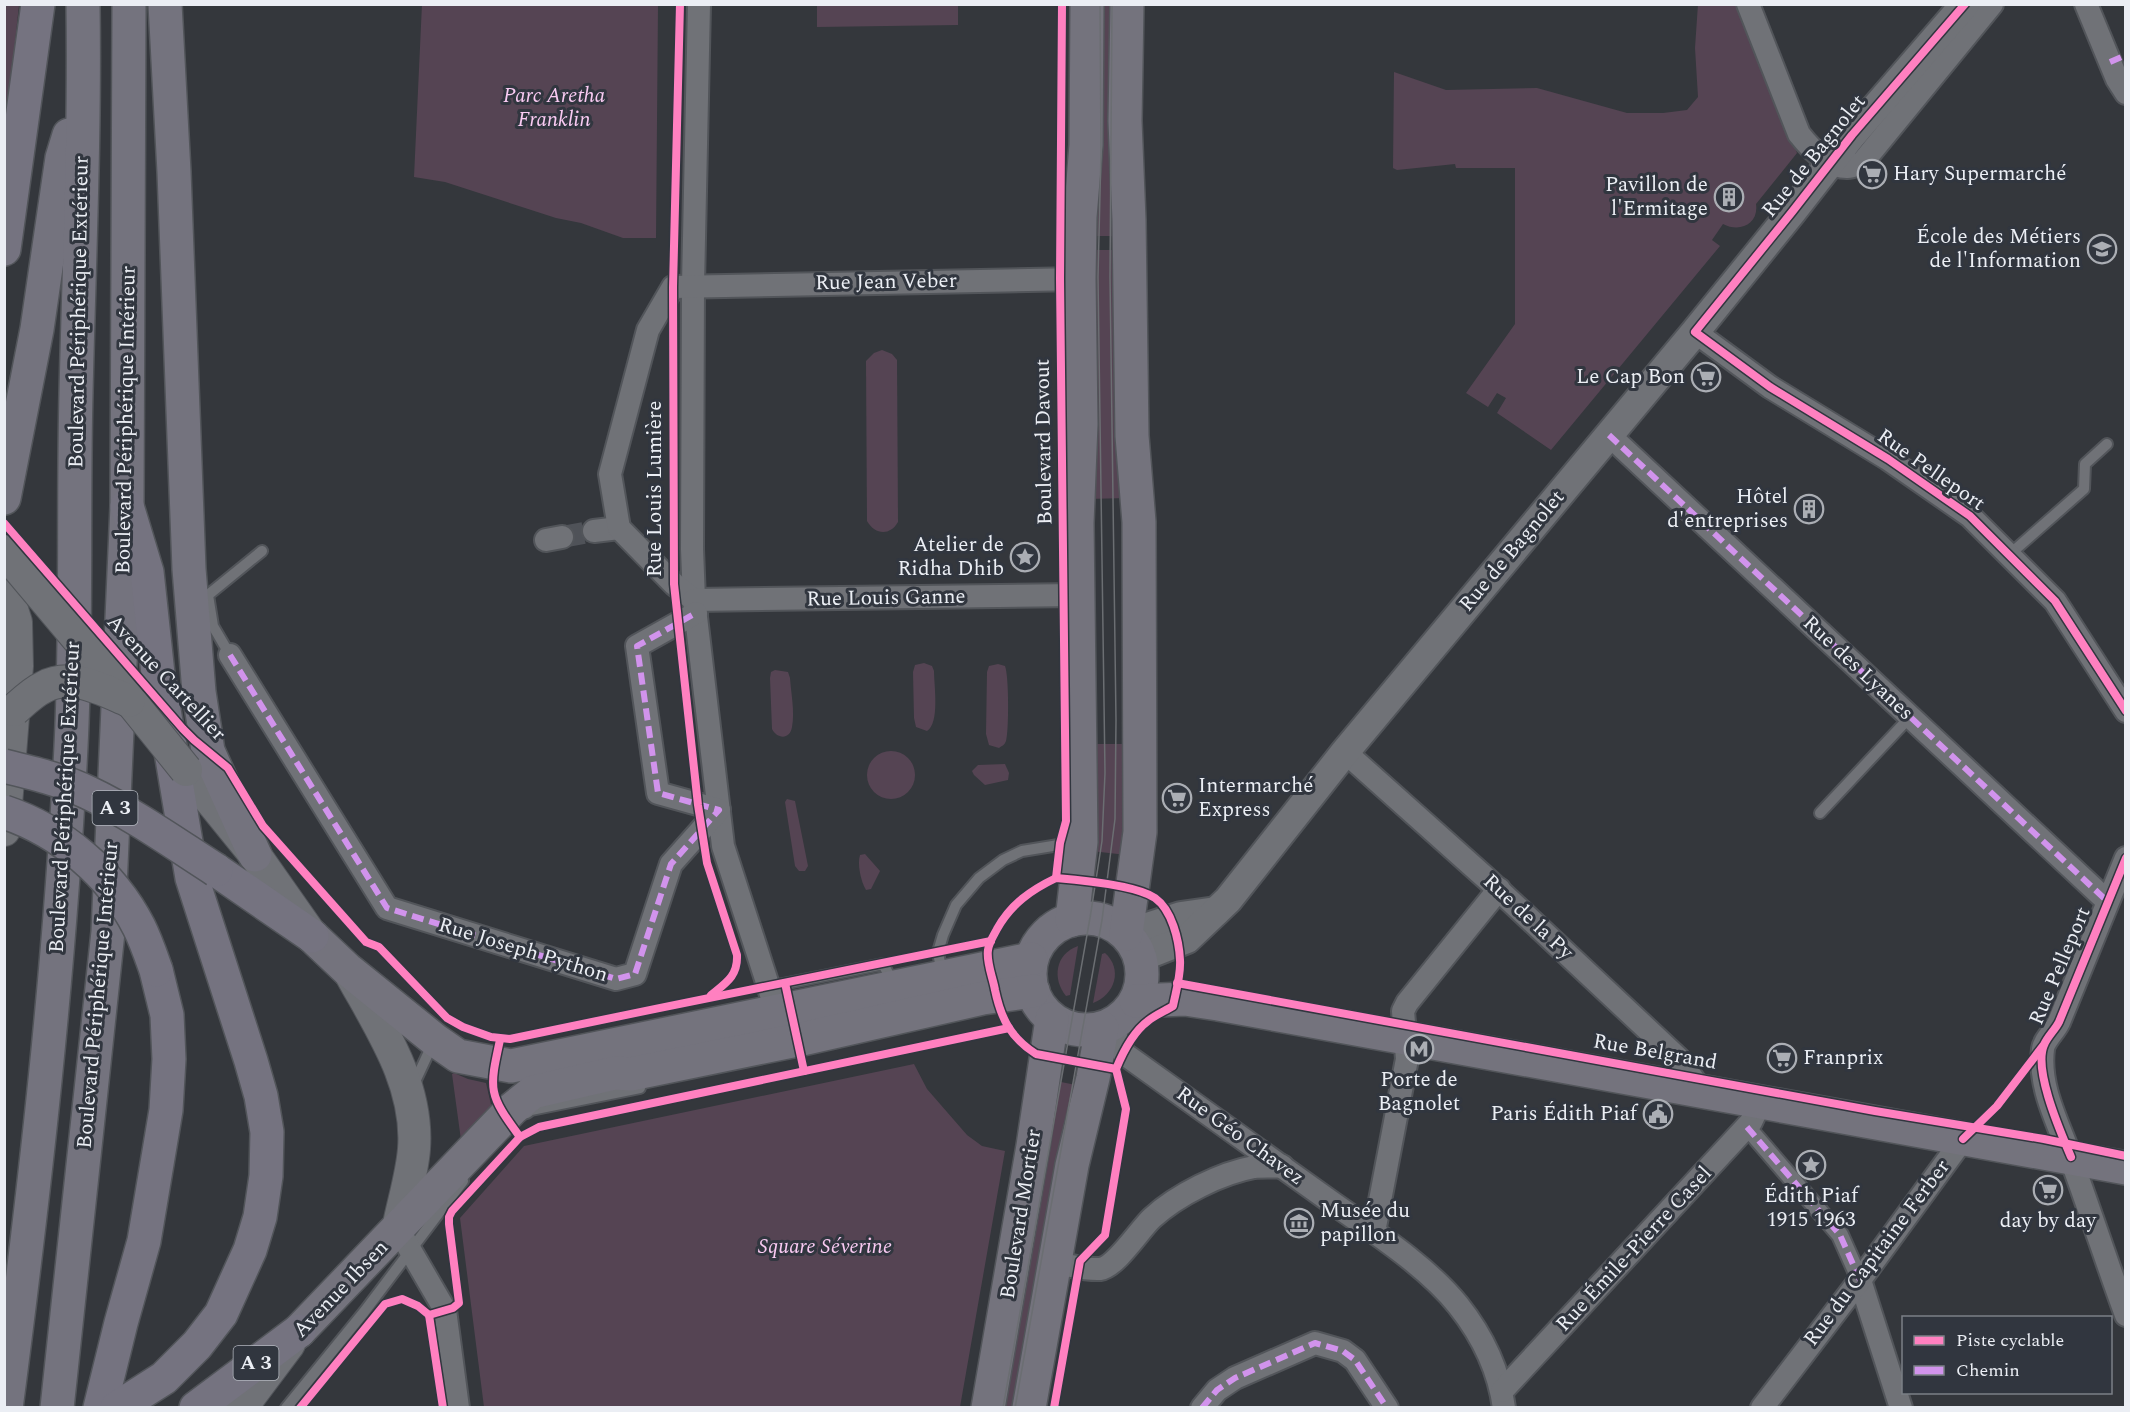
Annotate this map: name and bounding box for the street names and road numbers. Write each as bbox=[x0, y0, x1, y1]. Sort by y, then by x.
street label: Rue de Bagnolet bbox=[1754, 87, 1874, 225]
street label: Boulevard Périphérique Extérieur bbox=[60, 156, 98, 468]
street label: Boulevard Périphérique Intérieur bbox=[107, 265, 145, 575]
street label: Rue Jean Veber bbox=[815, 265, 957, 299]
street label: Boulevard Davout bbox=[1027, 359, 1061, 525]
street label: Rue Louis Lumière bbox=[639, 401, 671, 577]
street label: Rue Pelleport bbox=[1870, 421, 1992, 519]
street label: Rue de Bagnolet bbox=[1451, 483, 1573, 619]
street label: Rue Louis Ganne bbox=[806, 581, 966, 615]
street label: Avenue Cartellier bbox=[99, 607, 233, 749]
street label: Rue des Lyanes bbox=[1795, 608, 1921, 728]
street label: Boulevard Périphérique Extérieur bbox=[41, 640, 89, 954]
road number: A 3 bbox=[92, 791, 138, 825]
street label: Boulevard Périphérique Intérieur bbox=[69, 840, 127, 1150]
street label: Rue de la Py bbox=[1475, 866, 1581, 968]
street label: Rue Pelleport bbox=[2021, 902, 2099, 1030]
street label: Rue Joseph Python bbox=[434, 909, 612, 991]
street label: Rue Belgrand bbox=[1590, 1025, 1720, 1079]
street label: Rue Géo Chavez bbox=[1169, 1078, 1311, 1194]
street label: Boulevard Mortier bbox=[992, 1127, 1050, 1301]
street label: Rue du Capitaine Ferber bbox=[1796, 1153, 1958, 1353]
street label: Rue Émile-Pierre Casel bbox=[1548, 1159, 1720, 1339]
street label: Avenue Ibsen bbox=[286, 1233, 396, 1345]
road number: A 3 bbox=[234, 1346, 278, 1380]

